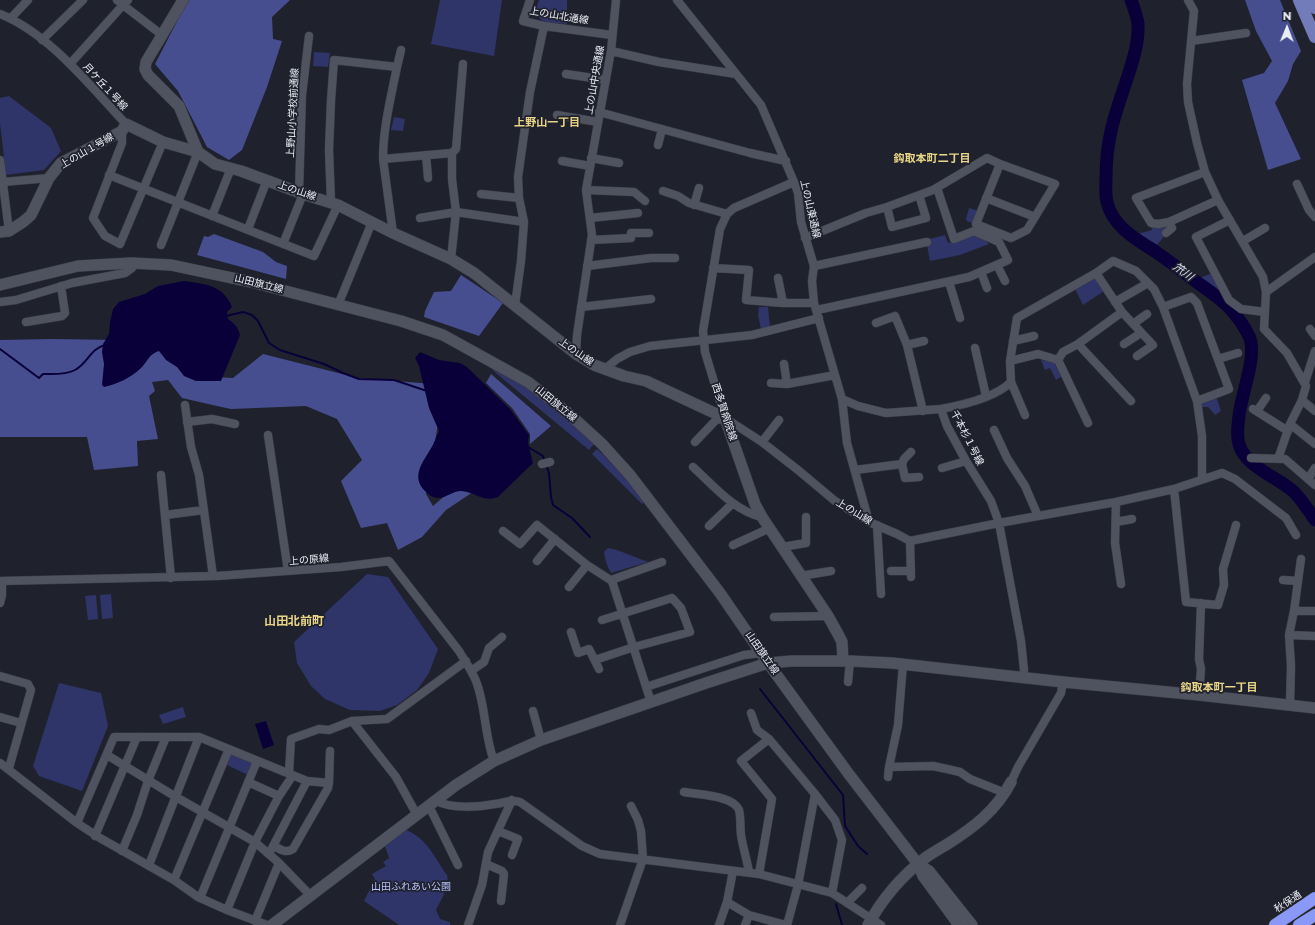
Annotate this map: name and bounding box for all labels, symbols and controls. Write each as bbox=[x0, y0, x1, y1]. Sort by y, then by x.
street label: 上の山北通線 bbox=[528, 5, 590, 27]
north arrow bbox=[1267, 8, 1307, 48]
text: N bbox=[1283, 9, 1292, 23]
street label: 上の山中央通線 bbox=[583, 44, 607, 116]
street label: 月ケ丘１号線 bbox=[80, 61, 130, 113]
street label: 上野山小学校前通線 bbox=[285, 68, 301, 158]
district label: 上野山一丁目 bbox=[514, 116, 580, 130]
street label: 上の山１号線 bbox=[58, 131, 116, 171]
district label: 鈎取本町二丁目 bbox=[894, 152, 970, 166]
street label: 上の山東通線 bbox=[797, 178, 823, 240]
street label: 上の山線 bbox=[276, 179, 318, 203]
water label: 笊川 bbox=[1170, 260, 1196, 284]
street label: 山田旗立線 bbox=[233, 272, 285, 296]
street label: 上の山線 bbox=[556, 336, 596, 368]
street label: 西多賀病院線 bbox=[709, 382, 739, 442]
street label: 山田旗立線 bbox=[533, 384, 579, 424]
street label: 千本杉１号線 bbox=[948, 409, 986, 467]
street label: 上の山線 bbox=[834, 497, 874, 527]
street label: 上の原線 bbox=[289, 552, 329, 568]
district label: 山田北前町 bbox=[264, 614, 324, 628]
street label: 山田旗立線 bbox=[743, 629, 781, 677]
district label: 鈎取本町一丁目 bbox=[1181, 681, 1257, 695]
park label: 山田ふれあい公園 bbox=[371, 881, 451, 893]
street label: 秋保通 bbox=[1272, 889, 1304, 915]

